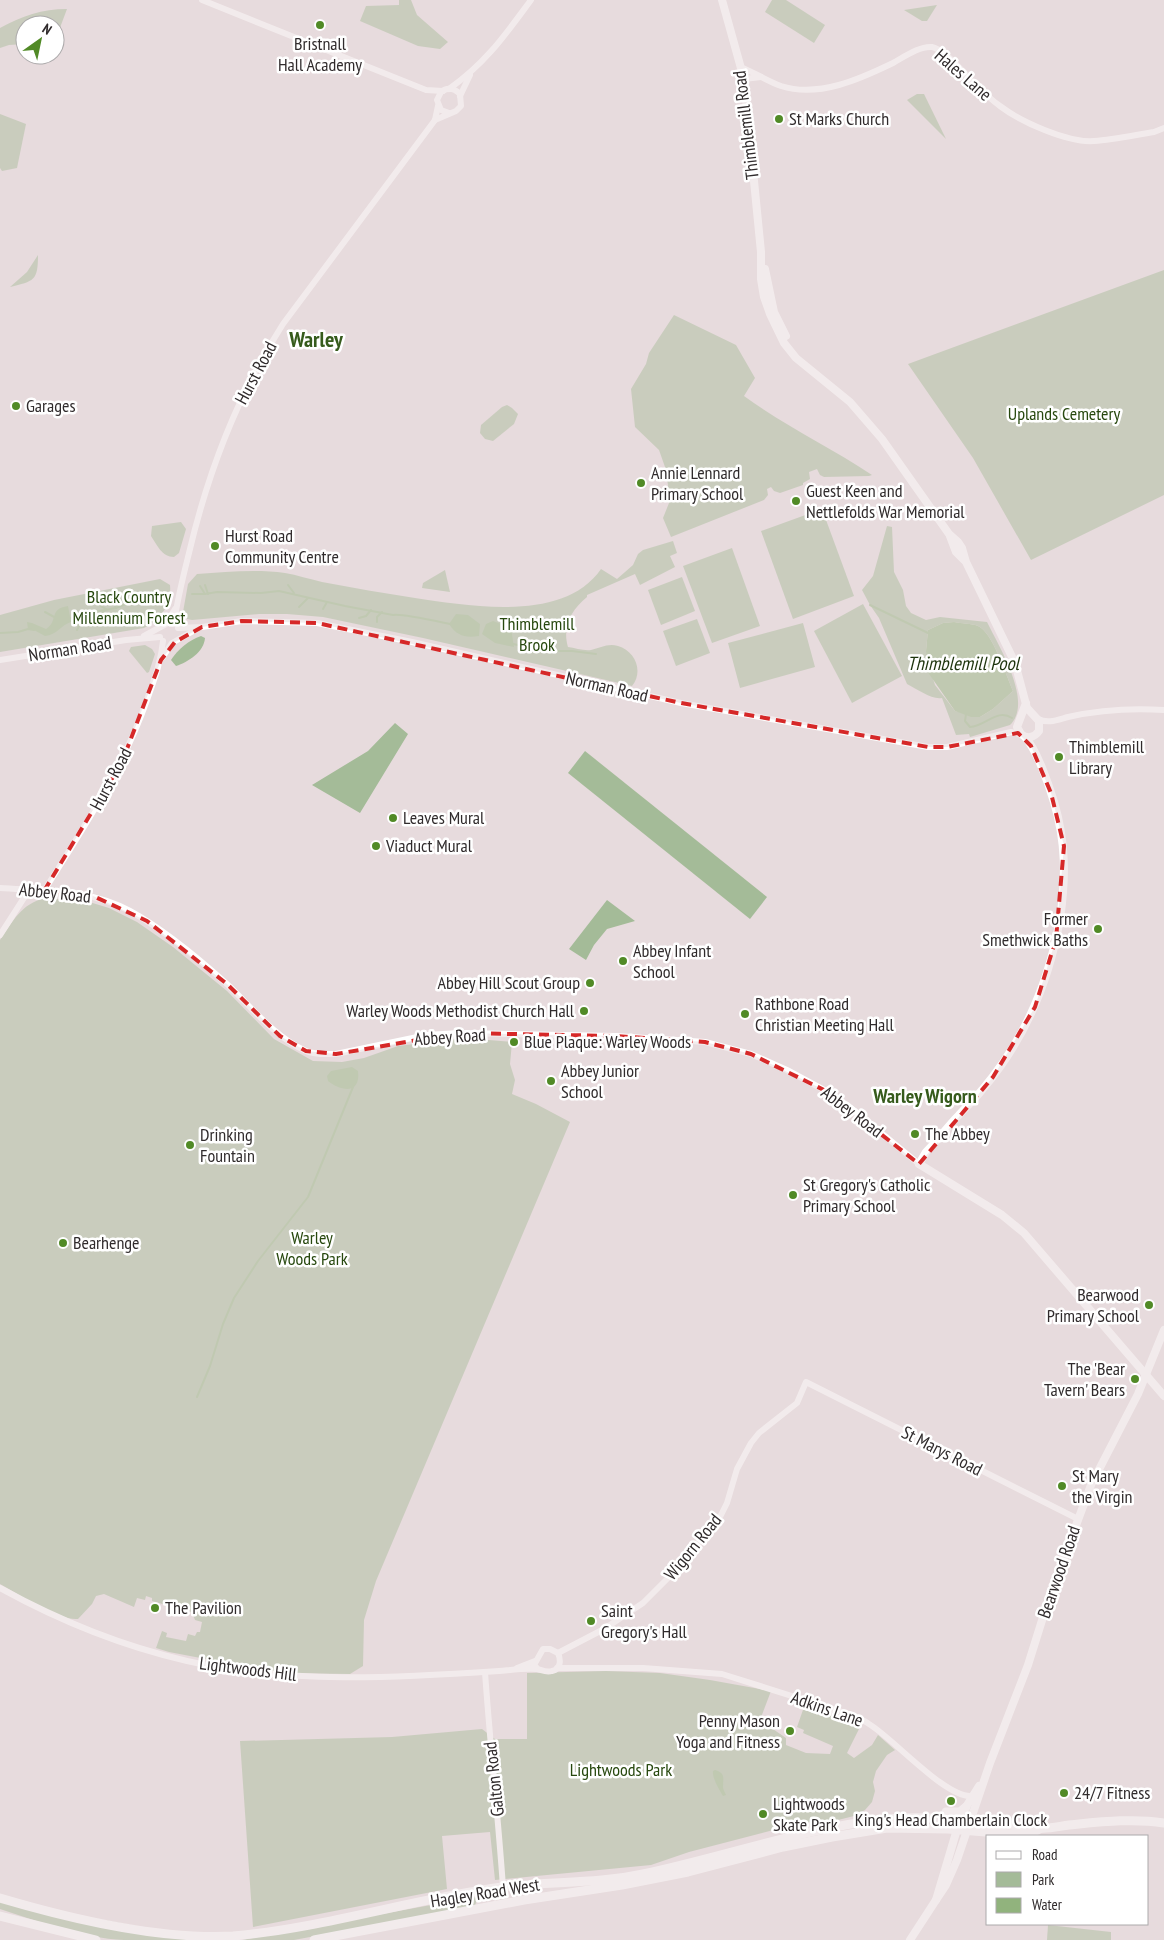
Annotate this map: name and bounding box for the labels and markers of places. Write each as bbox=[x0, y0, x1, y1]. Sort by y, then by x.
marker: Bristnall Hall Academy bbox=[314, 19, 326, 31]
place label: Bristnall Hall Academy bbox=[278, 32, 362, 76]
place label: St Marks Church bbox=[789, 107, 889, 130]
marker: St Marks Church bbox=[773, 113, 785, 125]
place label: Garages bbox=[26, 394, 75, 417]
marker: Garages bbox=[10, 400, 22, 412]
place label: Annie Lennard Primary School bbox=[651, 461, 744, 505]
marker: Annie Lennard Primary School bbox=[635, 477, 647, 489]
place label: Guest Keen and Nettlefolds War Memorial bbox=[806, 479, 965, 523]
marker: Guest Keen and Nettlefolds War Memorial bbox=[790, 495, 802, 507]
place label: Hurst Road Community Centre bbox=[225, 524, 339, 568]
marker: Hurst Road Community Centre bbox=[209, 540, 221, 552]
place label: Thimblemill Library bbox=[1069, 735, 1145, 779]
marker: Thimblemill Library bbox=[1053, 751, 1065, 763]
place label: Leaves Mural bbox=[403, 806, 485, 829]
marker: Leaves Mural bbox=[387, 812, 399, 824]
place label: Viaduct Mural bbox=[385, 834, 473, 857]
marker: Viaduct Mural bbox=[370, 840, 382, 852]
place label: Former Smethwick Baths bbox=[982, 907, 1088, 951]
marker: Former Smethwick Baths bbox=[1092, 923, 1104, 935]
place label: Abbey Infant School bbox=[633, 939, 711, 983]
marker: Abbey Infant School bbox=[617, 955, 629, 967]
place label: Abbey Hill Scout Group bbox=[438, 971, 580, 994]
marker: Abbey Hill Scout Group bbox=[584, 977, 596, 989]
place label: Rathbone Road Christian Meeting Hall bbox=[755, 992, 894, 1036]
place label: Warley Woods Methodist Church Hall bbox=[346, 999, 575, 1022]
marker: Warley Woods Methodist Church Hall bbox=[578, 1005, 590, 1017]
marker: Rathbone Road Christian Meeting Hall bbox=[739, 1008, 751, 1020]
place label: Blue Plaque: Warley Woods bbox=[524, 1030, 691, 1053]
marker: Blue Plaque: Warley Woods bbox=[508, 1036, 520, 1048]
place label: Abbey Junior School bbox=[561, 1059, 639, 1103]
marker: Abbey Junior School bbox=[545, 1075, 557, 1087]
place label: The Abbey bbox=[925, 1122, 990, 1145]
place label: Drinking Fountain bbox=[200, 1123, 255, 1167]
marker: The Abbey bbox=[909, 1128, 921, 1140]
marker: Drinking Fountain bbox=[184, 1139, 196, 1151]
place label: St Gregory's Catholic Primary School bbox=[803, 1173, 931, 1217]
marker: St Gregory's Catholic Primary School bbox=[787, 1189, 799, 1201]
place label: Bearhenge bbox=[73, 1231, 140, 1254]
marker: Bearhenge bbox=[57, 1237, 69, 1249]
place label: Bearwood Primary School bbox=[1047, 1283, 1140, 1327]
marker: Bearwood Primary School bbox=[1143, 1299, 1155, 1311]
place label: The 'Bear Tavern' Bears bbox=[1044, 1357, 1125, 1401]
marker: The 'Bear Tavern' Bears bbox=[1129, 1373, 1141, 1385]
place label: St Mary the Virgin bbox=[1072, 1464, 1132, 1508]
marker: St Mary the Virgin bbox=[1056, 1480, 1068, 1492]
place label: The Pavilion bbox=[165, 1596, 242, 1619]
place label: Saint Gregory's Hall bbox=[601, 1599, 688, 1643]
marker: The Pavilion bbox=[149, 1602, 161, 1614]
marker: Saint Gregory's Hall bbox=[585, 1615, 597, 1627]
place label: Penny Mason Yoga and Fitness bbox=[676, 1709, 780, 1753]
marker: Penny Mason Yoga and Fitness bbox=[784, 1725, 796, 1737]
place label: 24/7 Fitness bbox=[1074, 1781, 1150, 1804]
marker: 24/7 Fitness bbox=[1058, 1787, 1070, 1799]
place label: Lightwoods Skate Park bbox=[773, 1792, 845, 1836]
marker: King's Head Chamberlain Clock bbox=[945, 1795, 957, 1807]
marker: Lightwoods Skate Park bbox=[757, 1808, 769, 1820]
place label: King's Head Chamberlain Clock bbox=[855, 1808, 1047, 1831]

